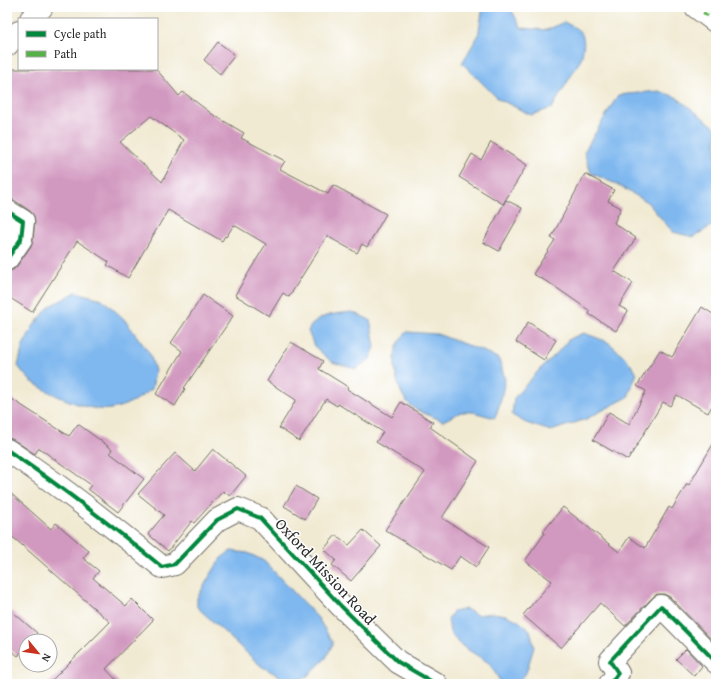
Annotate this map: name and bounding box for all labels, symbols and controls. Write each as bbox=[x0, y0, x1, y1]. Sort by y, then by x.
legend bbox=[18, 18, 158, 70]
text: Cycle path bbox=[54, 25, 107, 42]
text: Path bbox=[54, 45, 77, 62]
street label: Oxford Mission Road bbox=[270, 512, 382, 630]
north arrow bbox=[18, 633, 58, 673]
text: N bbox=[38, 651, 56, 666]

